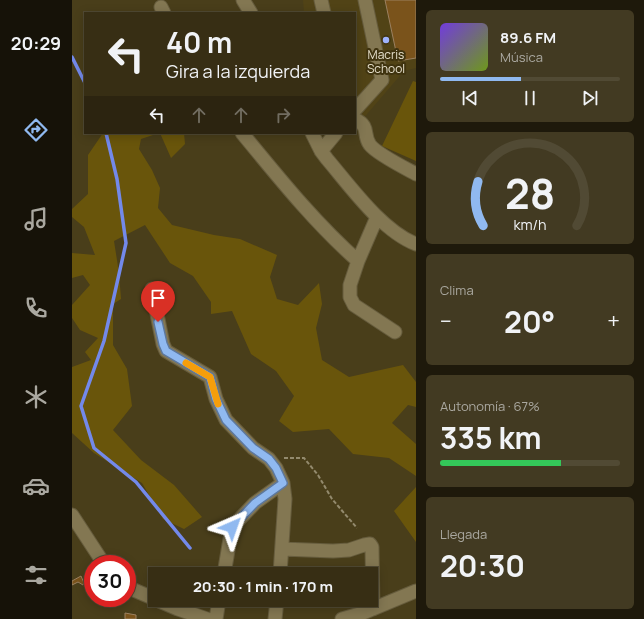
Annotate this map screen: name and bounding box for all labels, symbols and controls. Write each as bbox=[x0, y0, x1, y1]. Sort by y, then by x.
text: 40 m bbox=[166, 23, 232, 61]
text: 89.6 FM bbox=[500, 27, 556, 48]
icon: left bbox=[100, 28, 152, 80]
text: 20:29 bbox=[11, 31, 61, 55]
marker: Macris School bbox=[381, 35, 391, 45]
place label: Macris School bbox=[367, 46, 405, 77]
text: Música bbox=[500, 48, 543, 66]
text: Gira a la izquierda bbox=[166, 59, 310, 83]
icon: previous bbox=[459, 87, 481, 109]
icon: pause bbox=[519, 87, 541, 109]
icon: next bbox=[579, 87, 601, 109]
icon: left bbox=[146, 104, 168, 126]
icon: ahead bbox=[188, 104, 210, 126]
icon: ahead bbox=[230, 104, 252, 126]
icon: right bbox=[272, 104, 294, 126]
icon: directions bbox=[22, 116, 50, 144]
text: 28 bbox=[505, 164, 555, 220]
icon: music bbox=[22, 205, 50, 233]
text: km/h bbox=[513, 214, 547, 233]
pin bbox=[141, 281, 175, 322]
text: Clima bbox=[440, 281, 474, 299]
icon: arrive bbox=[147, 287, 169, 309]
icon: phone bbox=[22, 294, 50, 322]
text: 20° bbox=[504, 301, 555, 342]
text: − bbox=[440, 306, 452, 336]
text: + bbox=[607, 306, 620, 336]
icon: climate bbox=[22, 383, 50, 411]
text: Autonomía · 67% bbox=[440, 397, 540, 415]
text: 335 km bbox=[440, 417, 542, 458]
icon: car bbox=[22, 472, 50, 500]
position arrow bbox=[211, 506, 253, 548]
text: Llegada bbox=[440, 525, 487, 543]
text: 20:30 bbox=[440, 545, 525, 586]
speed limit sign: 30 bbox=[84, 555, 136, 607]
icon: filters bbox=[22, 561, 50, 589]
text: 20:30 · 1 min · 170 m bbox=[193, 576, 333, 597]

